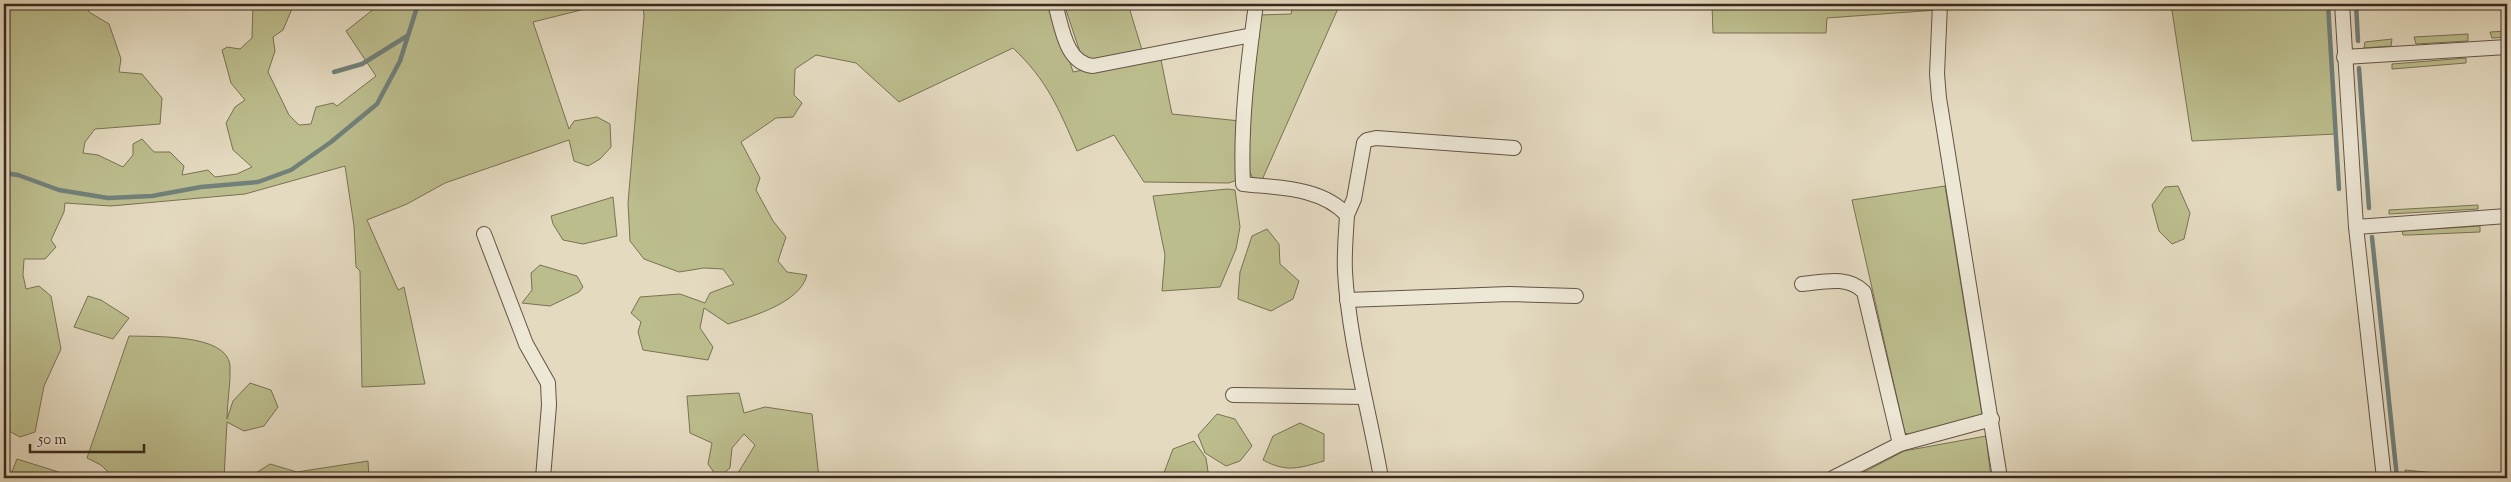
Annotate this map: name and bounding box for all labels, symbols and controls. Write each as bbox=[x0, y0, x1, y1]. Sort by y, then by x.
scale bar bbox=[30, 422, 144, 454]
text: 50 m bbox=[37, 430, 67, 451]

